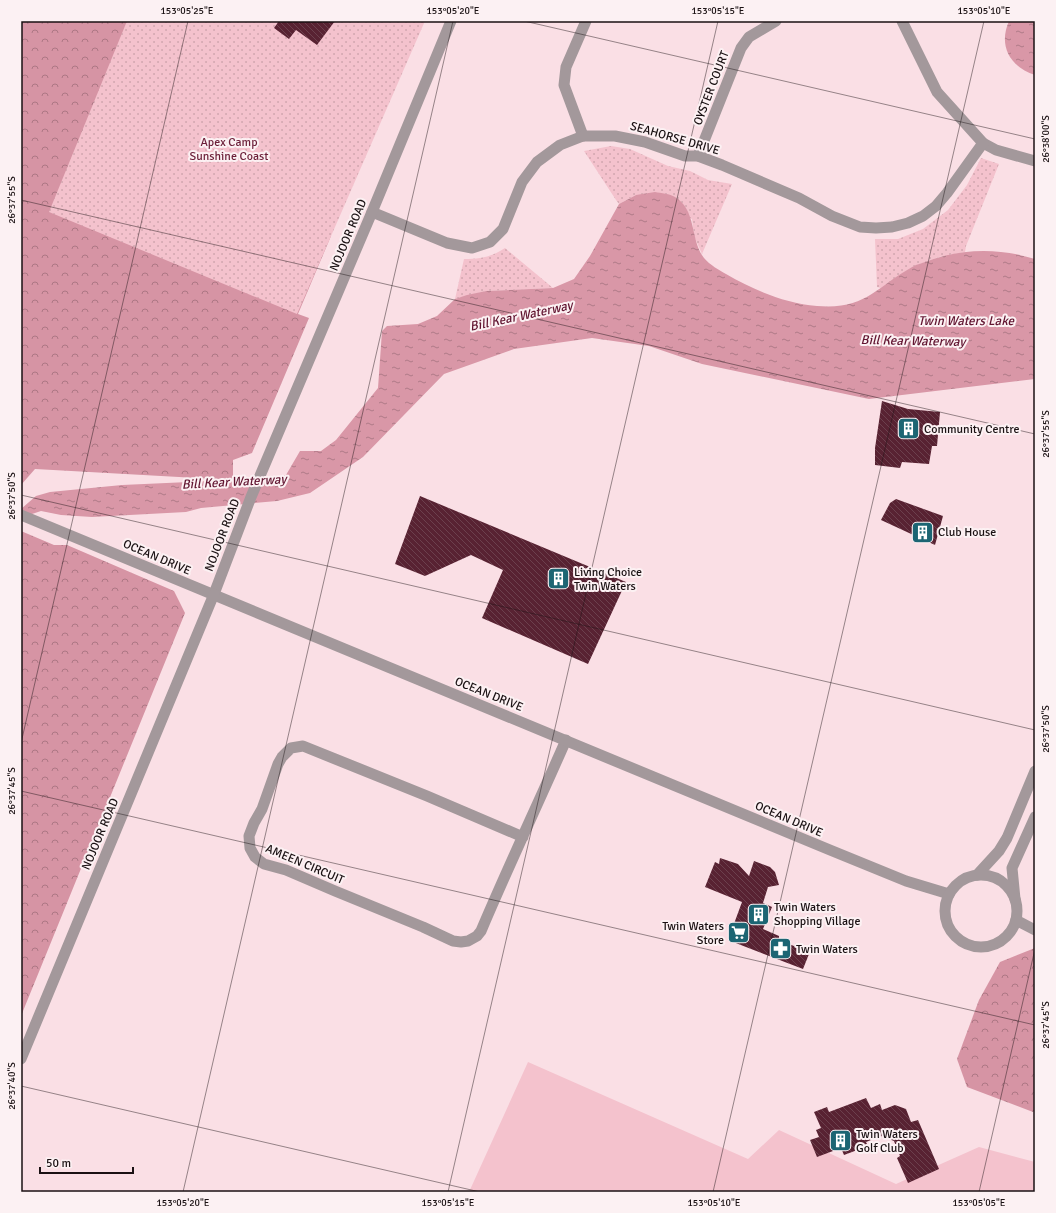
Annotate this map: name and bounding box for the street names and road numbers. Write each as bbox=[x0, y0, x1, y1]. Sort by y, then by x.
street label: OYSTER COURT bbox=[690, 49, 733, 127]
street label: SEAHORSE DRIVE bbox=[628, 119, 721, 158]
street label: NOJOOR ROAD bbox=[327, 197, 370, 273]
street label: NOJOOR ROAD bbox=[202, 497, 243, 574]
street label: OCEAN DRIVE bbox=[121, 536, 193, 579]
street label: OCEAN DRIVE bbox=[453, 674, 525, 715]
street label: NOJOOR ROAD bbox=[79, 796, 122, 872]
street label: OCEAN DRIVE bbox=[753, 798, 825, 841]
street label: AMEEN CIRCUIT bbox=[263, 841, 346, 888]

